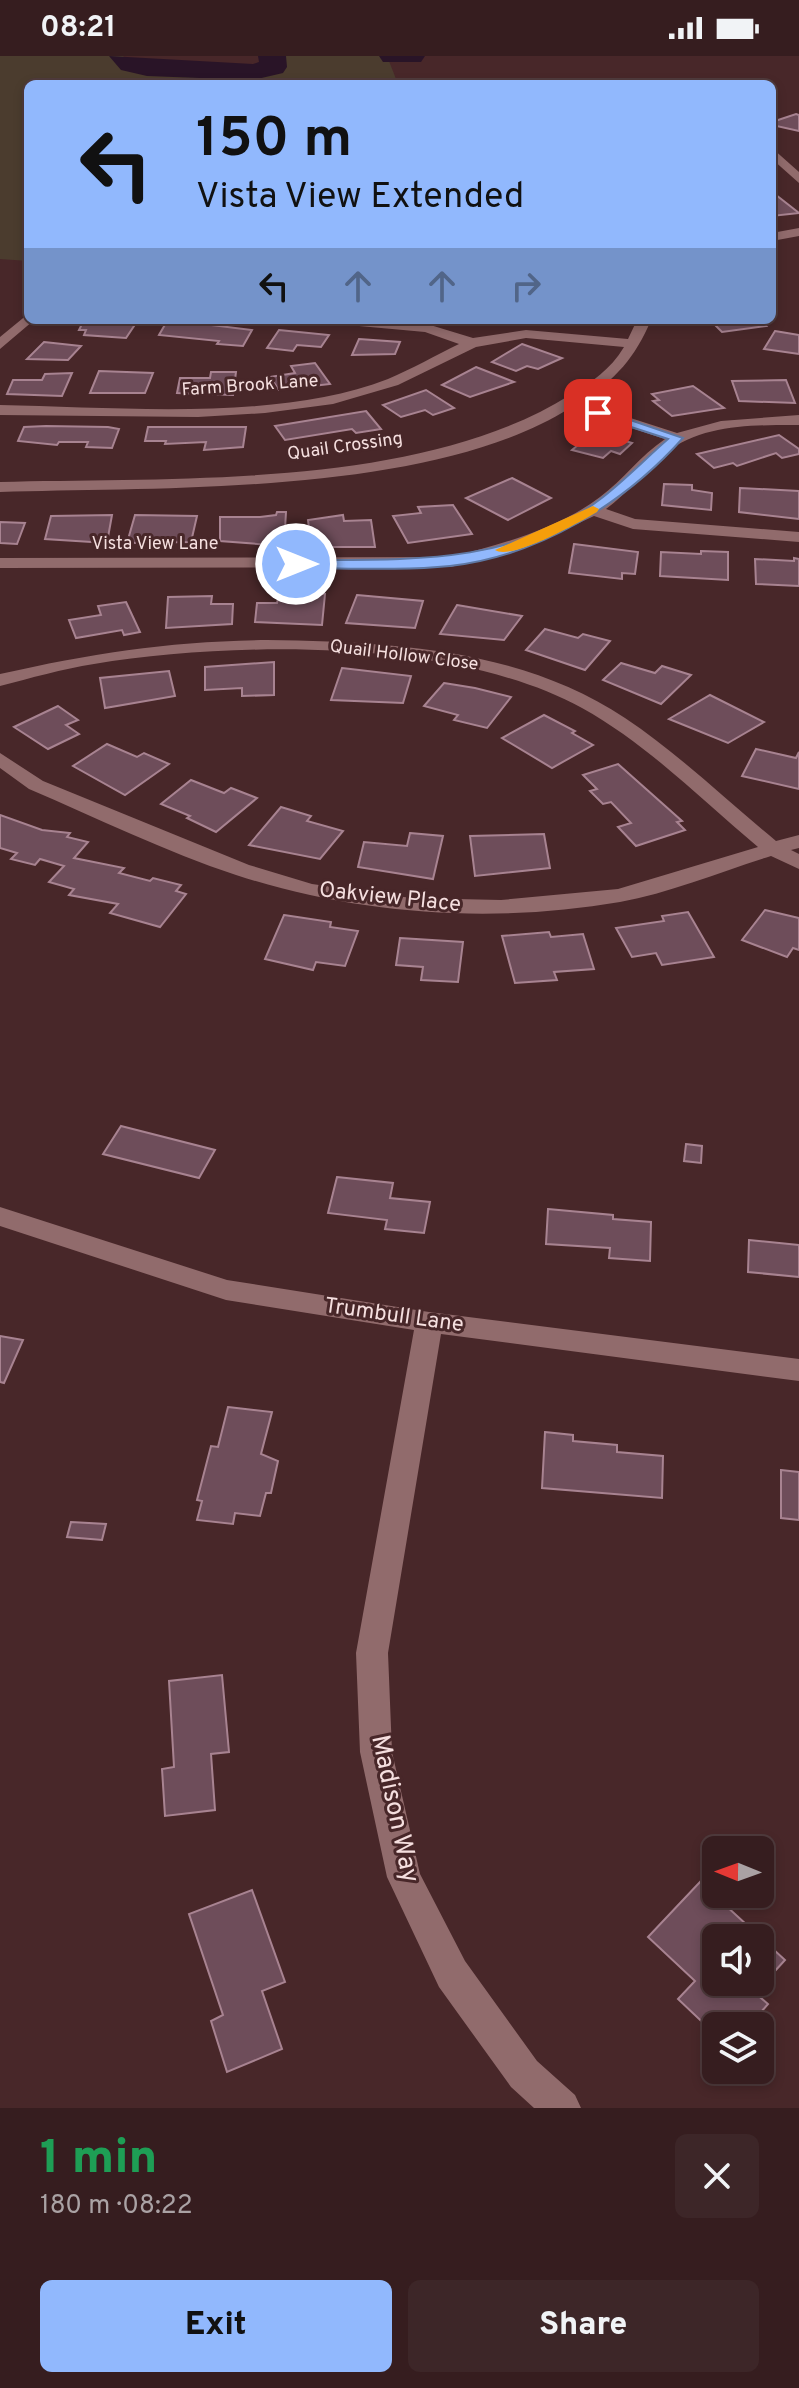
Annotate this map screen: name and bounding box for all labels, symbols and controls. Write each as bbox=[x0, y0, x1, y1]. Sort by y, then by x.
text: 08:21 bbox=[40, 10, 116, 47]
text: 150 m bbox=[196, 106, 352, 176]
icon: left bbox=[64, 112, 168, 216]
text: Vista View Extended bbox=[196, 175, 524, 221]
icon: left bbox=[252, 264, 296, 308]
icon: ahead bbox=[336, 264, 380, 308]
icon: ahead bbox=[420, 264, 464, 308]
icon: right bbox=[504, 264, 548, 308]
street label: Farm Brook Lane bbox=[181, 370, 319, 402]
pin bbox=[564, 379, 632, 447]
icon: arrive bbox=[576, 391, 620, 435]
street label: Quail Crossing bbox=[286, 428, 404, 466]
position arrow bbox=[254, 522, 338, 606]
street label: Vista View Lane bbox=[92, 533, 218, 556]
street label: Quail Hollow Close bbox=[328, 635, 480, 677]
street label: Oakview Place bbox=[318, 877, 462, 919]
street label: Trumbull Lane bbox=[323, 1293, 465, 1339]
street label: Madison Way bbox=[362, 1732, 426, 1886]
north arrow bbox=[702, 1836, 774, 1908]
map controls bbox=[702, 1836, 774, 2084]
button: sound bbox=[702, 1924, 774, 1996]
button: layers bbox=[702, 2012, 774, 2084]
text: 1 min bbox=[40, 2130, 157, 2190]
button: close bbox=[675, 2134, 759, 2218]
text: 180 m · 08:22 bbox=[40, 2190, 193, 2223]
button: Exit bbox=[40, 2280, 392, 2372]
button: Share bbox=[408, 2280, 759, 2372]

